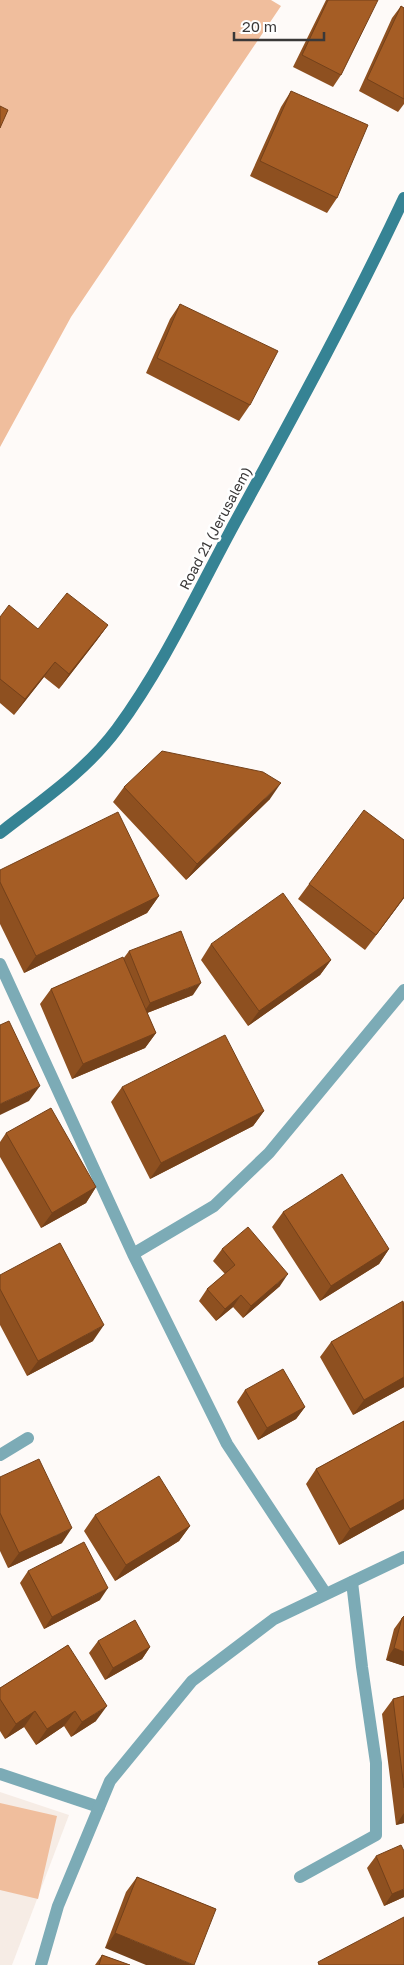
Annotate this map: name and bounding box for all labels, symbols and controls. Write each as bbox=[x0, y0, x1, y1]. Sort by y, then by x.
scale bar bbox=[234, 10, 324, 42]
text: 20 m bbox=[242, 17, 277, 35]
street label: Road 21 (Jerusalem) bbox=[175, 464, 255, 592]

